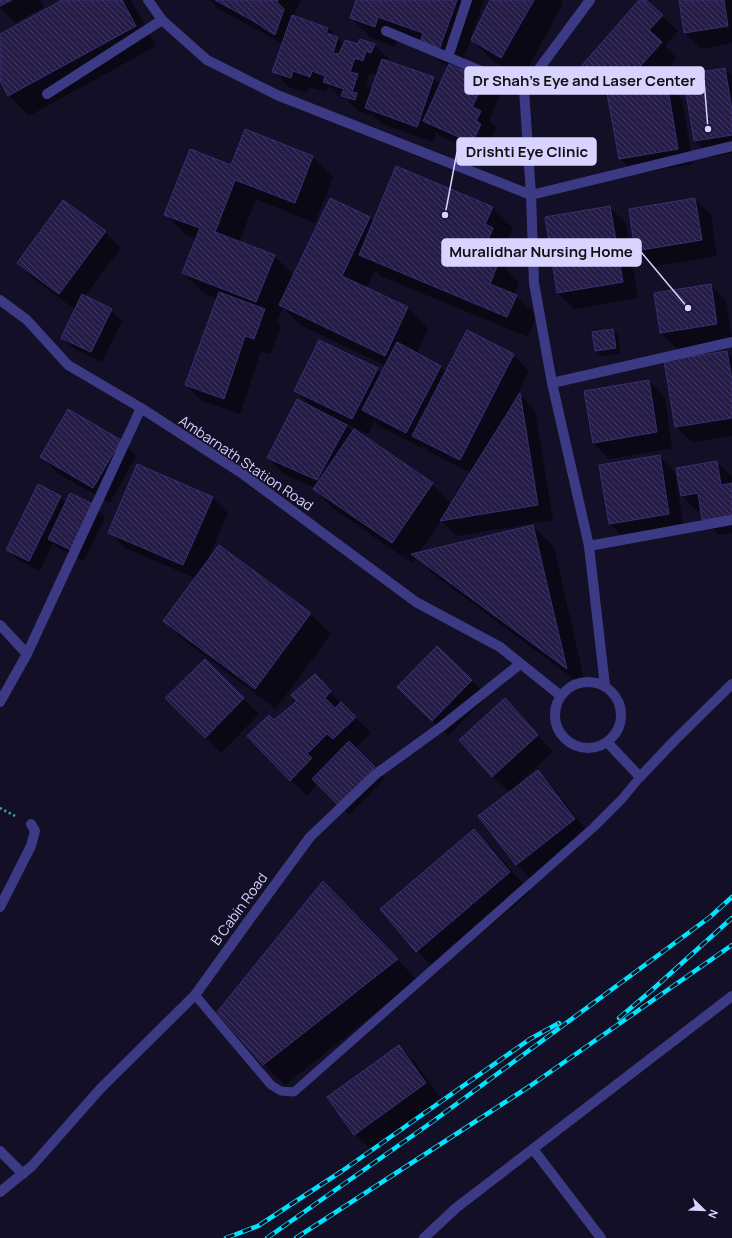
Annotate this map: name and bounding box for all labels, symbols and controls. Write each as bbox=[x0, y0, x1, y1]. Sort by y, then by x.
callout: Dr Shah's Eye and Laser Center bbox=[465, 67, 704, 94]
text: Dr Shah's Eye and Laser Center bbox=[473, 70, 695, 91]
callout: Drishti Eye Clinic bbox=[457, 138, 596, 165]
text: Drishti Eye Clinic bbox=[466, 141, 589, 162]
callout: Muralidhar Nursing Home bbox=[442, 239, 641, 266]
text: Muralidhar Nursing Home bbox=[449, 241, 633, 262]
street label: Ambarnath Station Road bbox=[175, 410, 317, 515]
street label: B Cabin Road bbox=[206, 869, 271, 949]
north arrow bbox=[684, 1190, 724, 1230]
text: N bbox=[705, 1208, 722, 1221]

